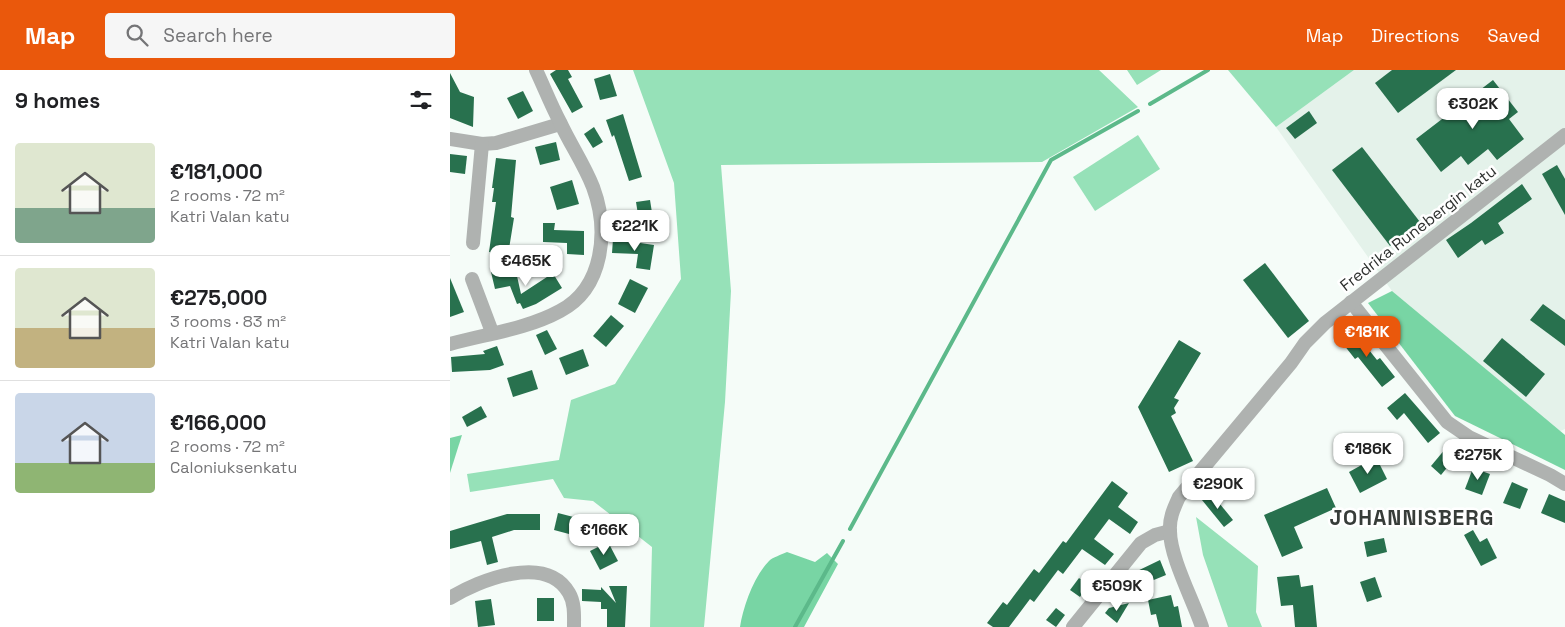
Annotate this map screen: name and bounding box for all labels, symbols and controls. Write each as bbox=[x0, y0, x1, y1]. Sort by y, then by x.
search box bbox=[105, 13, 455, 58]
text: Map bbox=[25, 20, 75, 51]
icon: search bbox=[123, 21, 151, 49]
text: Search here bbox=[163, 23, 273, 48]
text: Map bbox=[1306, 24, 1343, 47]
text: Directions bbox=[1371, 24, 1460, 47]
text: Saved bbox=[1488, 24, 1540, 47]
icon: filters bbox=[407, 86, 435, 114]
text: 9 homes bbox=[15, 87, 100, 114]
pin: €302K bbox=[1438, 88, 1508, 130]
text: €302K bbox=[1448, 93, 1498, 114]
text: €181,000 bbox=[170, 158, 263, 185]
street label: Fredrika Runebergin katu bbox=[1336, 160, 1500, 296]
icon: home bbox=[55, 163, 115, 223]
text: 2 rooms · 72 m² bbox=[170, 185, 285, 206]
text: Katri Valan katu bbox=[170, 206, 290, 227]
pin: €221K bbox=[600, 210, 670, 252]
text: €221K bbox=[611, 215, 659, 236]
pin: €465K bbox=[491, 244, 561, 287]
text: €465K bbox=[501, 250, 551, 271]
text: €275,000 bbox=[170, 284, 267, 311]
icon: home bbox=[55, 288, 115, 348]
text: 3 rooms · 83 m² bbox=[170, 311, 286, 332]
pin: €181K bbox=[1332, 316, 1402, 358]
text: €181K bbox=[1345, 321, 1389, 342]
text: Katri Valan katu bbox=[170, 332, 290, 353]
text: €166,000 bbox=[170, 409, 266, 436]
icon: home bbox=[55, 413, 115, 473]
pin: €186K bbox=[1333, 432, 1403, 475]
text: 2 rooms · 72 m² bbox=[170, 436, 285, 457]
text: €186K bbox=[1344, 438, 1392, 459]
pin: €275K bbox=[1443, 438, 1513, 481]
text: €275K bbox=[1454, 444, 1502, 465]
text: Caloniuksenkatu bbox=[170, 457, 297, 478]
pin: €290K bbox=[1183, 468, 1253, 510]
text: €290K bbox=[1193, 473, 1243, 494]
district label: JOHANNISBERG bbox=[1330, 504, 1494, 531]
pin: €166K bbox=[569, 514, 639, 556]
text: €166K bbox=[580, 519, 628, 540]
pin: €509K bbox=[1082, 570, 1152, 612]
text: €509K bbox=[1092, 575, 1142, 596]

